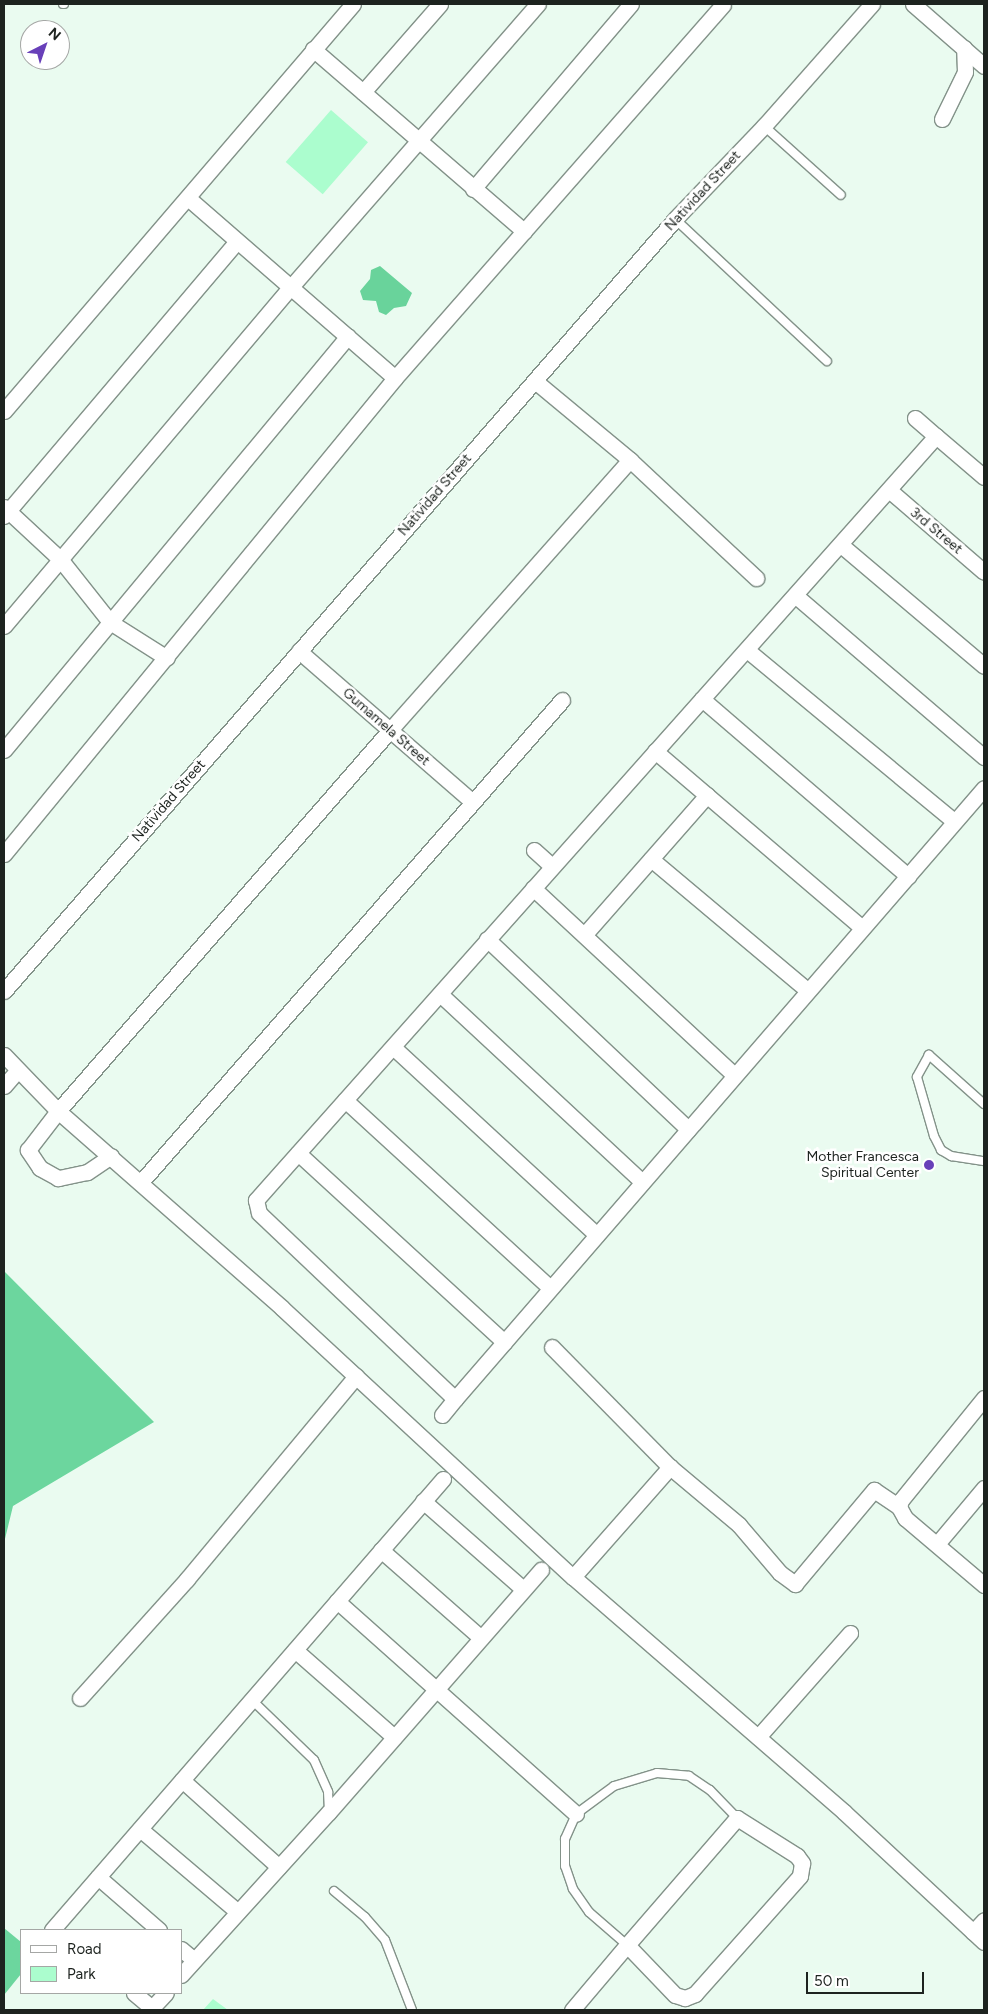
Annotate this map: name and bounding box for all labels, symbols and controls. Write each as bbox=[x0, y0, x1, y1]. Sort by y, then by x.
north arrow bbox=[20, 20, 70, 70]
text: N bbox=[45, 24, 64, 44]
street label: Natividad Street bbox=[662, 148, 744, 234]
street label: Natividad Street bbox=[395, 451, 475, 539]
street label: 3rd Street bbox=[906, 504, 966, 558]
street label: Gumamela Street bbox=[339, 685, 433, 769]
street label: Natividad Street bbox=[129, 757, 209, 845]
place label: Mother Francesca Spiritual Center bbox=[806, 1149, 919, 1182]
marker: Mother Francesca Spiritual Center bbox=[923, 1159, 935, 1171]
legend bbox=[20, 1929, 182, 1994]
text: Road bbox=[67, 1940, 102, 1958]
scale bar bbox=[808, 1962, 926, 1994]
text: Park bbox=[67, 1965, 96, 1983]
text: 50 m bbox=[814, 1972, 849, 1990]

